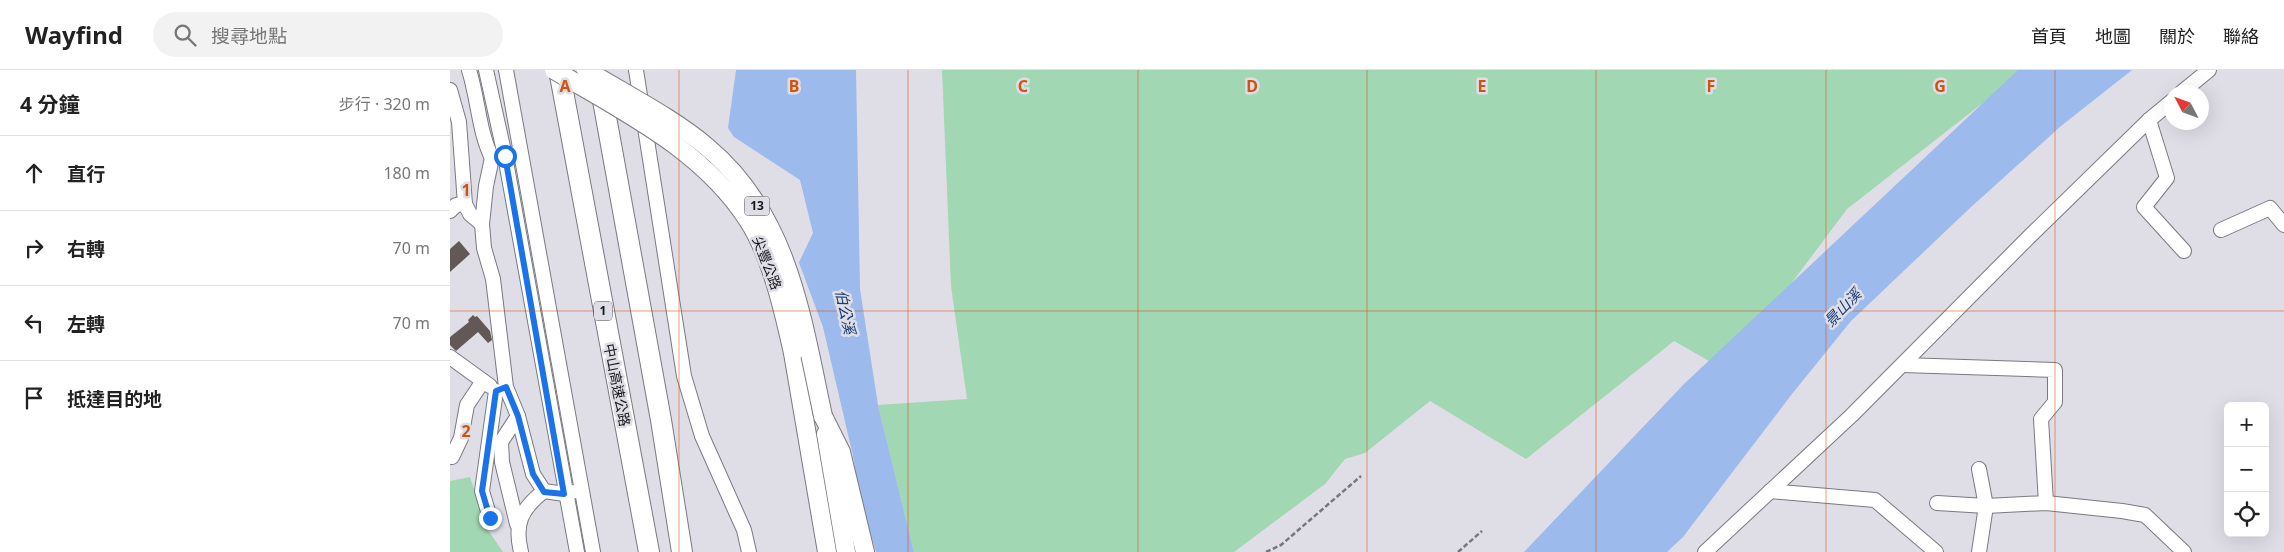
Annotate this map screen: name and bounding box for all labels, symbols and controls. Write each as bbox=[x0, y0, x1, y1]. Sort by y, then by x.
search box bbox=[153, 12, 503, 57]
text: Wayfind bbox=[25, 18, 123, 51]
icon: search bbox=[171, 21, 199, 49]
text: 搜尋地點 bbox=[211, 23, 287, 49]
text: 首頁 bbox=[2031, 24, 2067, 48]
text: 地圖 bbox=[2095, 24, 2131, 48]
text: 關於 bbox=[2159, 24, 2195, 48]
text: 聯絡 bbox=[2223, 24, 2259, 48]
text: A bbox=[559, 75, 571, 97]
text: B bbox=[789, 75, 799, 97]
text: C bbox=[1018, 75, 1028, 97]
text: D bbox=[1246, 75, 1258, 97]
text: E bbox=[1478, 75, 1487, 97]
text: F bbox=[1707, 75, 1715, 97]
text: G bbox=[1934, 75, 1946, 97]
north arrow bbox=[2164, 85, 2209, 130]
text: 4 分鐘 bbox=[20, 90, 79, 118]
text: 步行 · 320 m bbox=[339, 93, 430, 115]
route start bbox=[494, 145, 517, 168]
icon: ahead bbox=[20, 159, 48, 187]
text: 直行 bbox=[67, 161, 105, 187]
text: 180 m bbox=[383, 162, 430, 184]
text: 1 bbox=[461, 179, 471, 201]
road number: 13 bbox=[744, 196, 770, 216]
street label: 尖豐公路 bbox=[749, 233, 786, 292]
icon: right bbox=[20, 234, 48, 262]
text: 右轉 bbox=[67, 236, 105, 262]
text: 70 m bbox=[393, 237, 430, 259]
water label: 景山溪 bbox=[1819, 283, 1866, 330]
water label: 伯公溪 bbox=[832, 288, 861, 338]
road number: 1 bbox=[594, 302, 612, 320]
icon: left bbox=[20, 309, 48, 337]
text: 左轉 bbox=[67, 311, 105, 337]
text: 70 m bbox=[393, 312, 430, 334]
street label: 中山高速公路 bbox=[600, 342, 635, 428]
icon: arrive bbox=[20, 384, 48, 412]
text: 抵達目的地 bbox=[67, 386, 162, 412]
map controls bbox=[2224, 402, 2269, 537]
button: + bbox=[2224, 402, 2269, 447]
text: 2 bbox=[461, 420, 471, 442]
button: − bbox=[2224, 447, 2269, 492]
button: locate bbox=[2224, 492, 2269, 537]
route end bbox=[479, 507, 502, 530]

